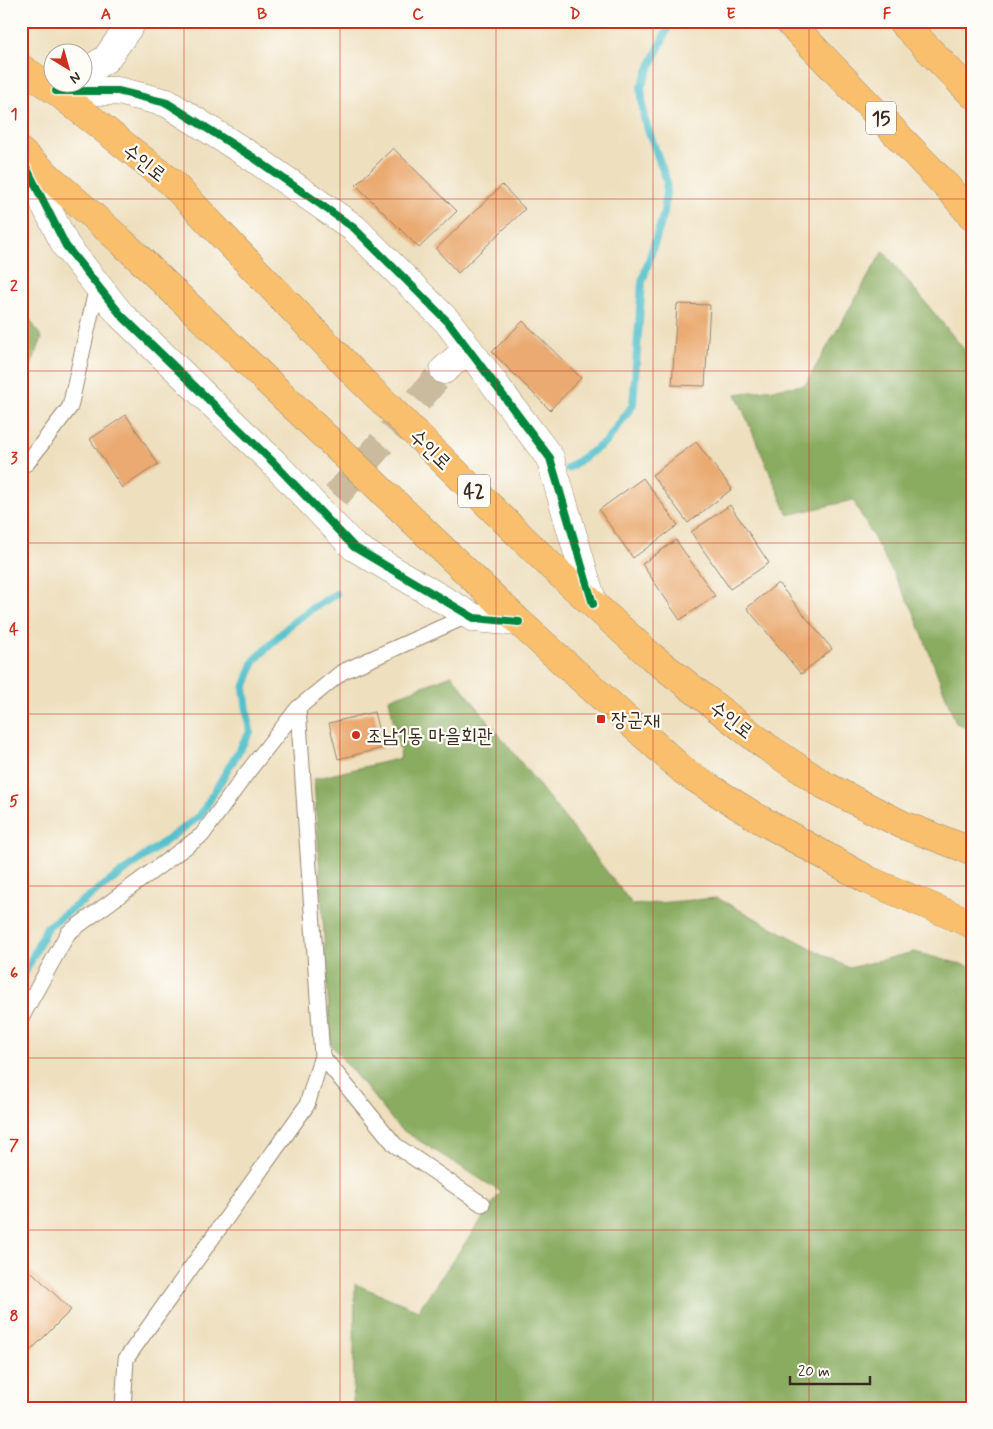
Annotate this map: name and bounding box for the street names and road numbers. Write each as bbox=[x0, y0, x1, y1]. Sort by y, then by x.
road number: 15 bbox=[866, 102, 896, 134]
street label: 수인로 bbox=[117, 138, 171, 189]
street label: 수인로 bbox=[403, 424, 457, 477]
road number: 42 bbox=[458, 474, 490, 508]
street label: 수인로 bbox=[704, 695, 758, 746]

